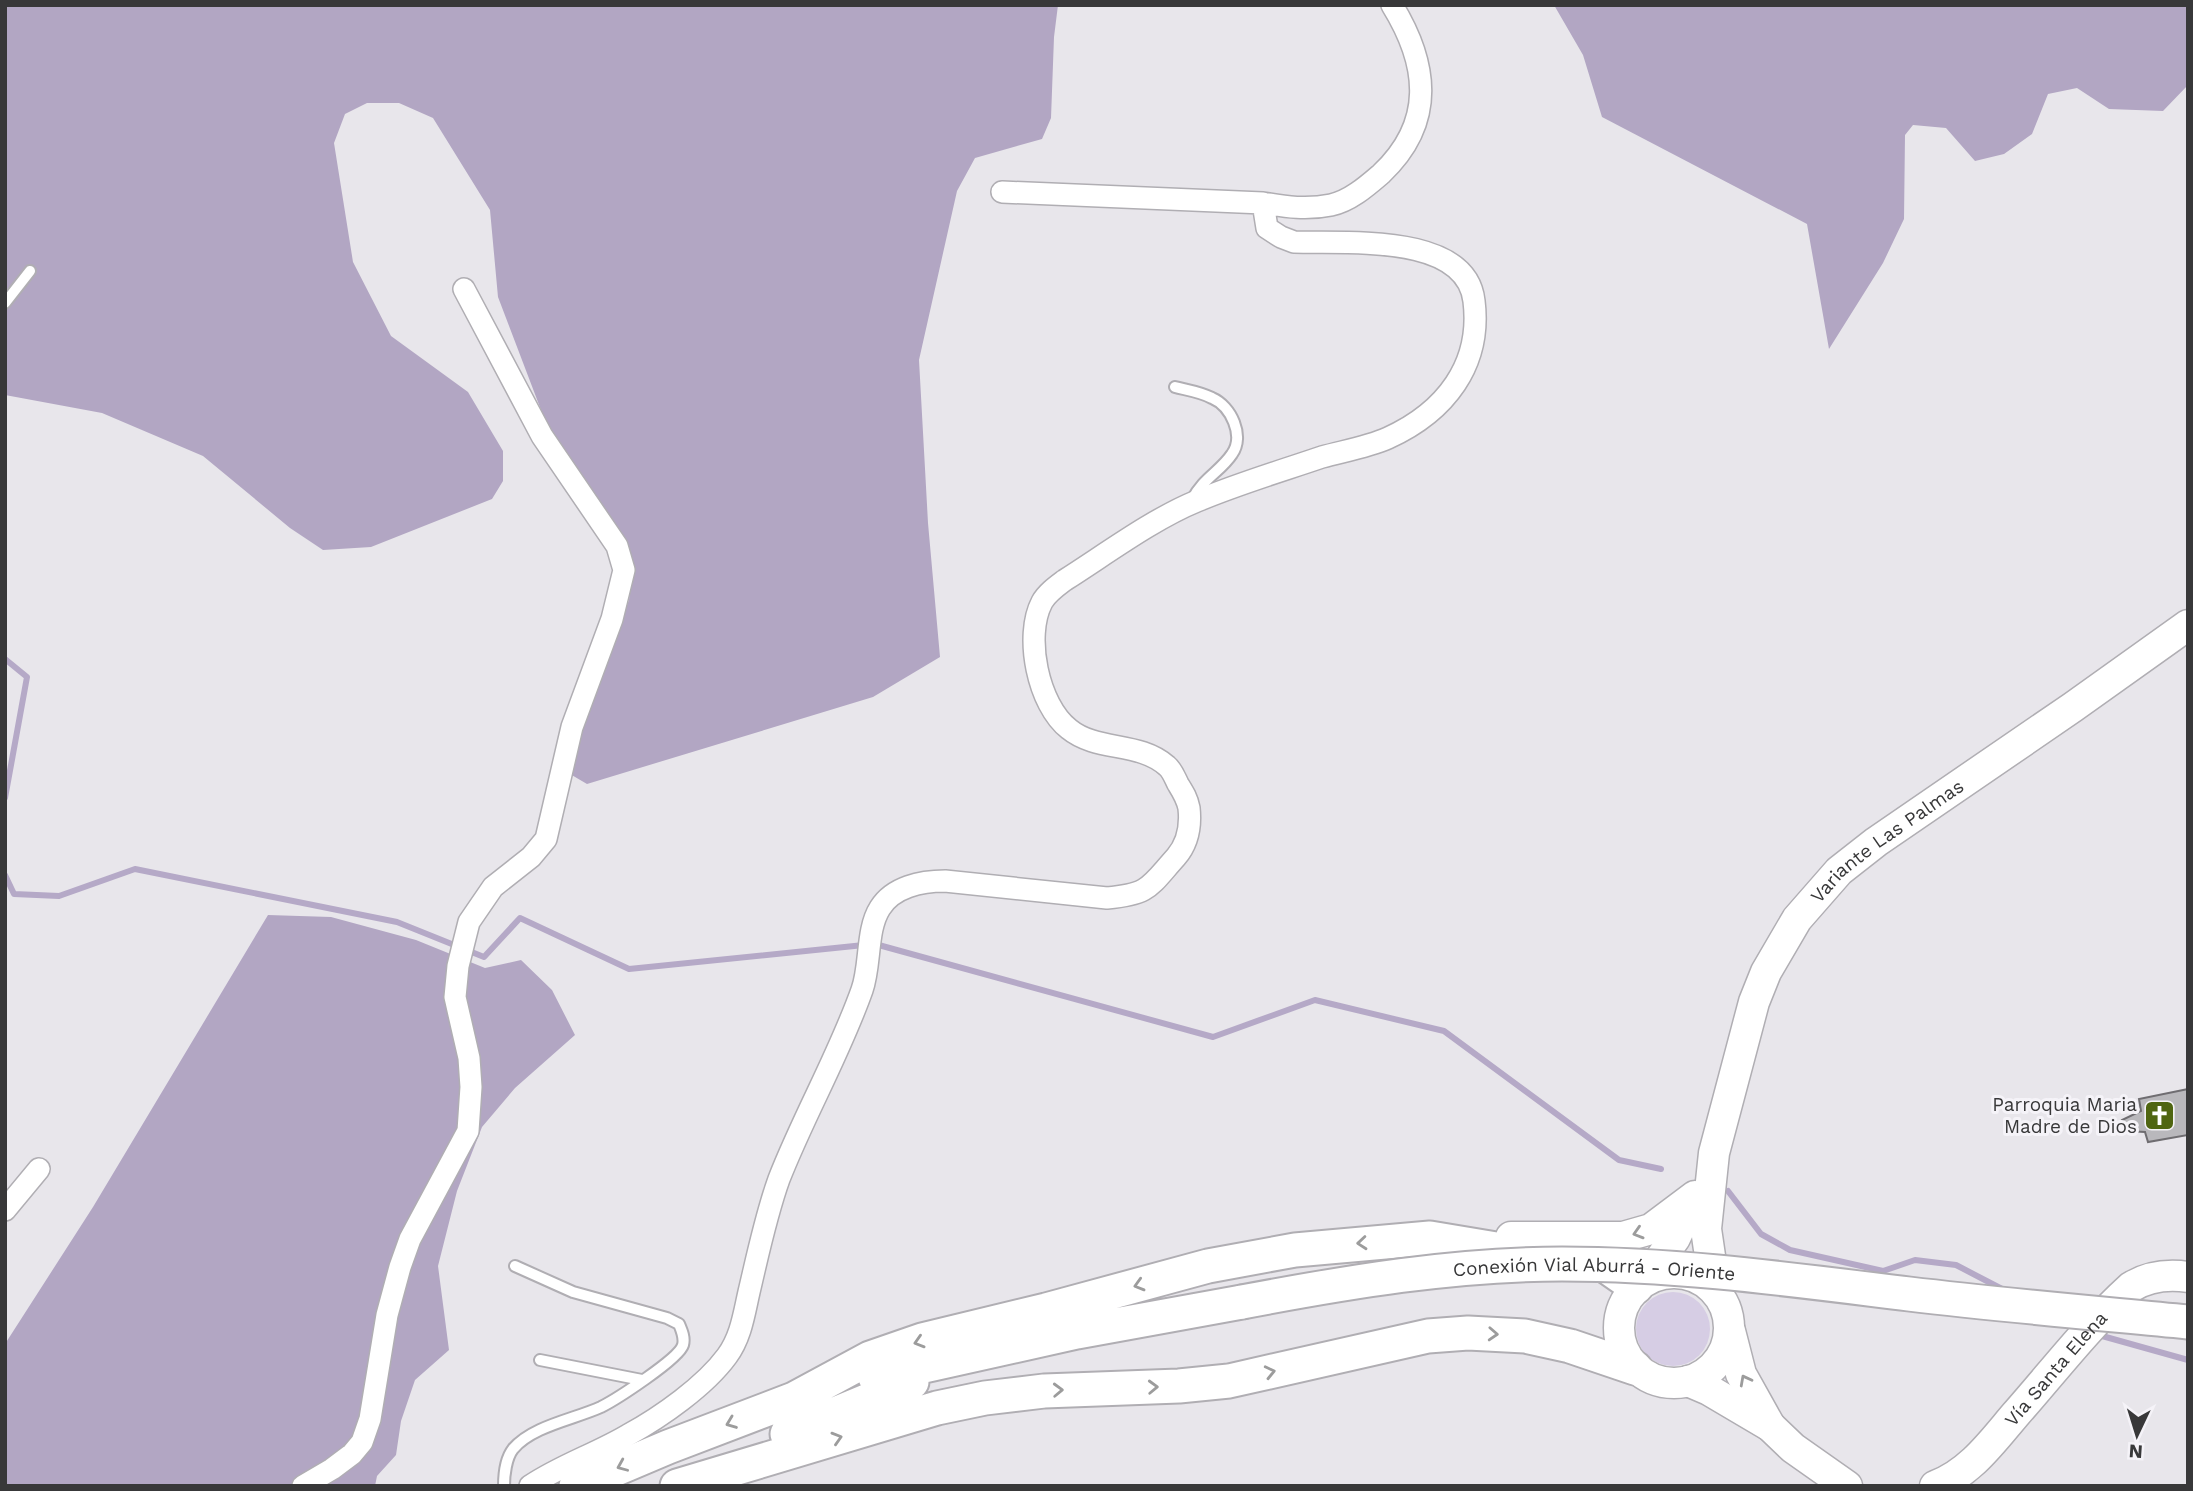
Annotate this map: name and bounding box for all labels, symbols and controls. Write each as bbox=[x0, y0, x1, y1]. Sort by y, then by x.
street label: Variante Las Palmas bbox=[1806, 774, 1968, 907]
place label: Parroquia Maria Madre de Dios bbox=[1992, 1093, 2137, 1138]
church icon: Parroquia Maria Madre de Dios bbox=[2143, 1098, 2177, 1132]
one-way arrow bbox=[1632, 1224, 1644, 1239]
one-way arrow bbox=[1356, 1235, 1367, 1250]
street label: Conexión Vial Aburrá - Oriente bbox=[1452, 1253, 1737, 1286]
one-way arrow bbox=[1133, 1276, 1145, 1291]
street label: Vía Santa Elena bbox=[2000, 1306, 2112, 1431]
one-way arrow bbox=[1488, 1326, 1499, 1341]
one-way arrow bbox=[913, 1333, 925, 1348]
one-way arrow bbox=[1264, 1366, 1276, 1380]
one-way arrow bbox=[1740, 1375, 1753, 1387]
one-way arrow bbox=[1147, 1380, 1158, 1395]
one-way arrow bbox=[1053, 1383, 1064, 1398]
north arrow bbox=[2102, 1400, 2172, 1470]
one-way arrow bbox=[726, 1415, 738, 1429]
one-way arrow bbox=[830, 1432, 842, 1447]
text: N bbox=[2128, 1439, 2144, 1463]
one-way arrow bbox=[617, 1458, 629, 1472]

